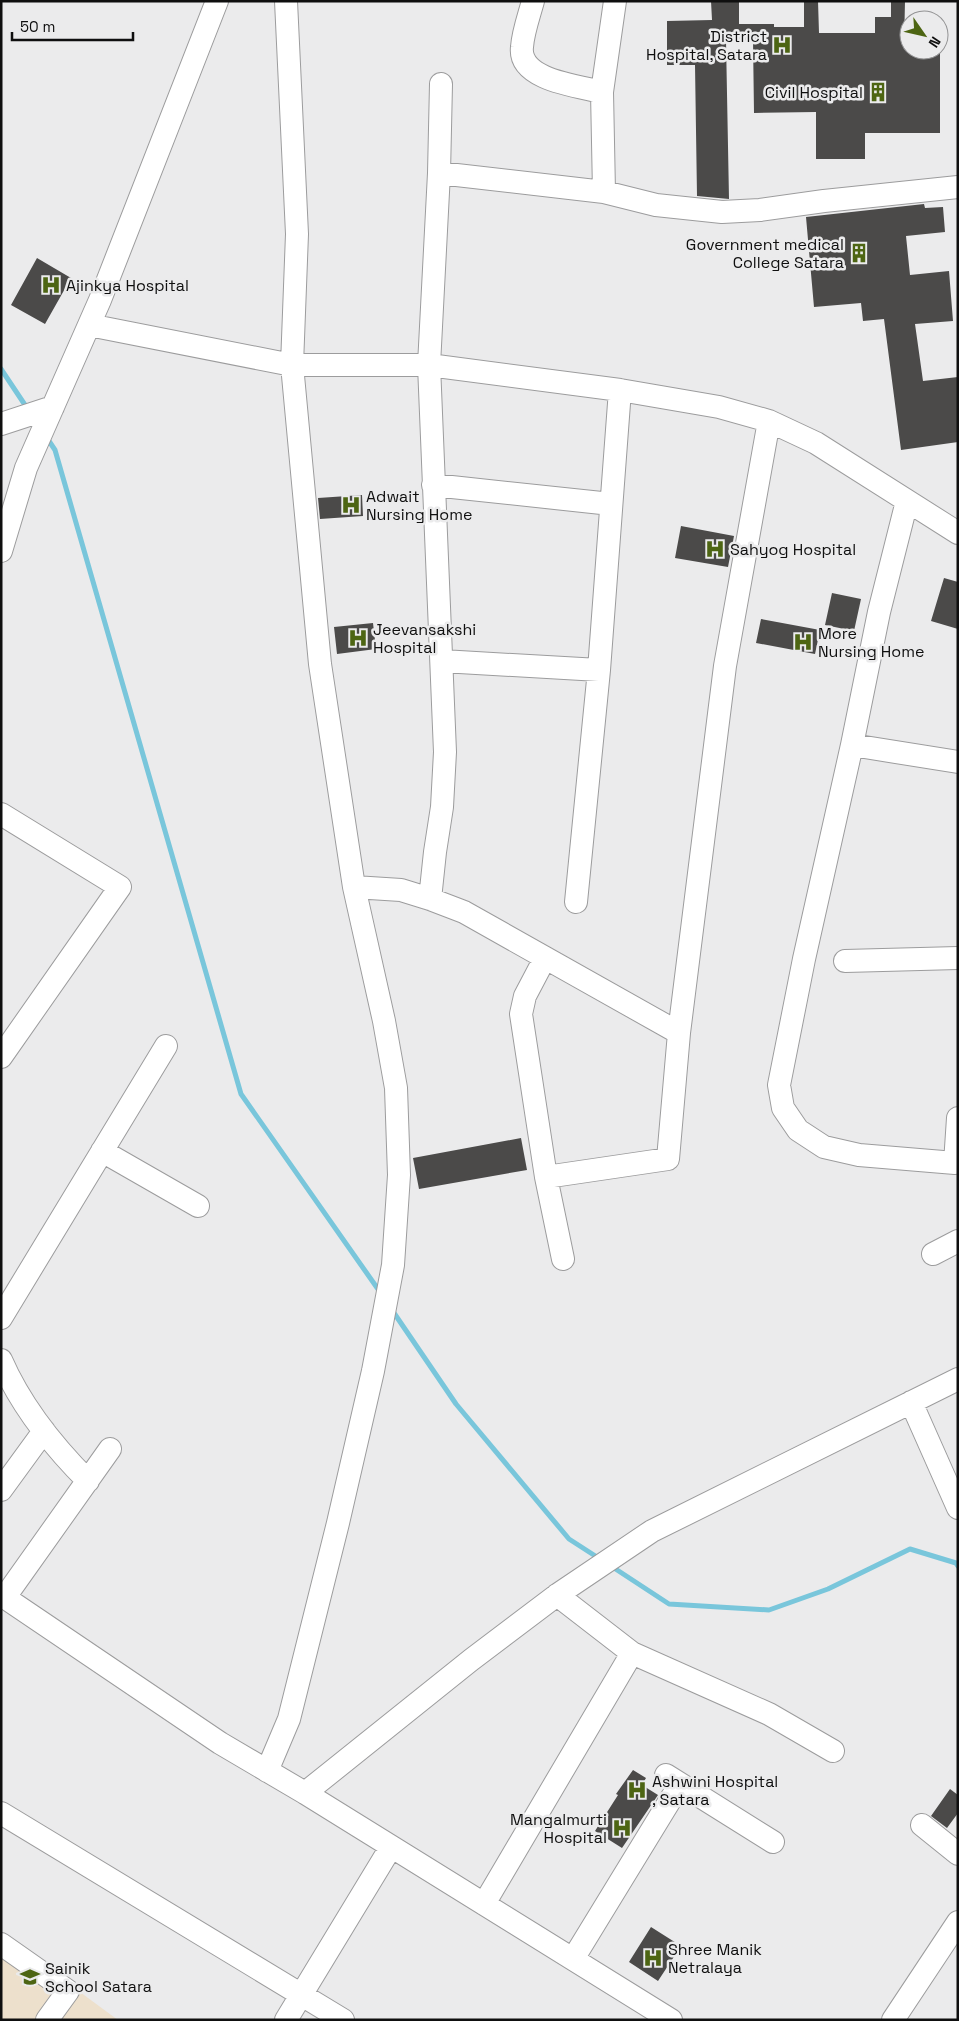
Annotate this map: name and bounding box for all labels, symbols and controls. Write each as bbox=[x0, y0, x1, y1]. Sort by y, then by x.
scale bar bbox=[12, 10, 134, 42]
north arrow bbox=[899, 10, 949, 60]
text: 50 m bbox=[20, 17, 55, 36]
place label: District Hospital, Satara bbox=[646, 26, 767, 65]
text: N bbox=[925, 33, 945, 51]
hospital icon: District Hospital, Satara bbox=[771, 34, 793, 56]
building icon: Civil Hospital bbox=[867, 81, 889, 103]
place label: Civil Hospital bbox=[765, 82, 863, 103]
place label: Government medical College Satara bbox=[686, 234, 844, 273]
building icon: Government medical College Satara bbox=[848, 242, 870, 264]
hospital icon: Ajinkya Hospital bbox=[40, 274, 62, 296]
place label: Ajinkya Hospital bbox=[66, 275, 189, 296]
place label: Adwait Nursing Home bbox=[366, 486, 472, 525]
hospital icon: Adwait Nursing Home bbox=[340, 494, 362, 516]
hospital icon: Sahyog Hospital bbox=[704, 538, 726, 560]
place label: Sahyog Hospital bbox=[730, 539, 856, 560]
place label: Jeevansakshi Hospital bbox=[373, 619, 476, 658]
place label: More Nursing Home bbox=[818, 623, 924, 662]
hospital icon: Jeevansakshi Hospital bbox=[347, 627, 369, 649]
hospital icon: More Nursing Home bbox=[792, 631, 814, 653]
place label: Ashwini Hospital , Satara bbox=[652, 1771, 778, 1810]
hospital icon: Ashwini Hospital , Satara bbox=[626, 1779, 648, 1801]
place label: Mangalmurti Hospital bbox=[510, 1809, 607, 1848]
hospital icon: Mangalmurti Hospital bbox=[611, 1817, 633, 1839]
place label: Shree Manik Netralaya bbox=[668, 1939, 762, 1978]
hospital icon: Shree Manik Netralaya bbox=[642, 1947, 664, 1969]
place label: Sainik School Satara bbox=[45, 1958, 152, 1997]
school or university icon: Sainik School Satara bbox=[19, 1966, 41, 1988]

